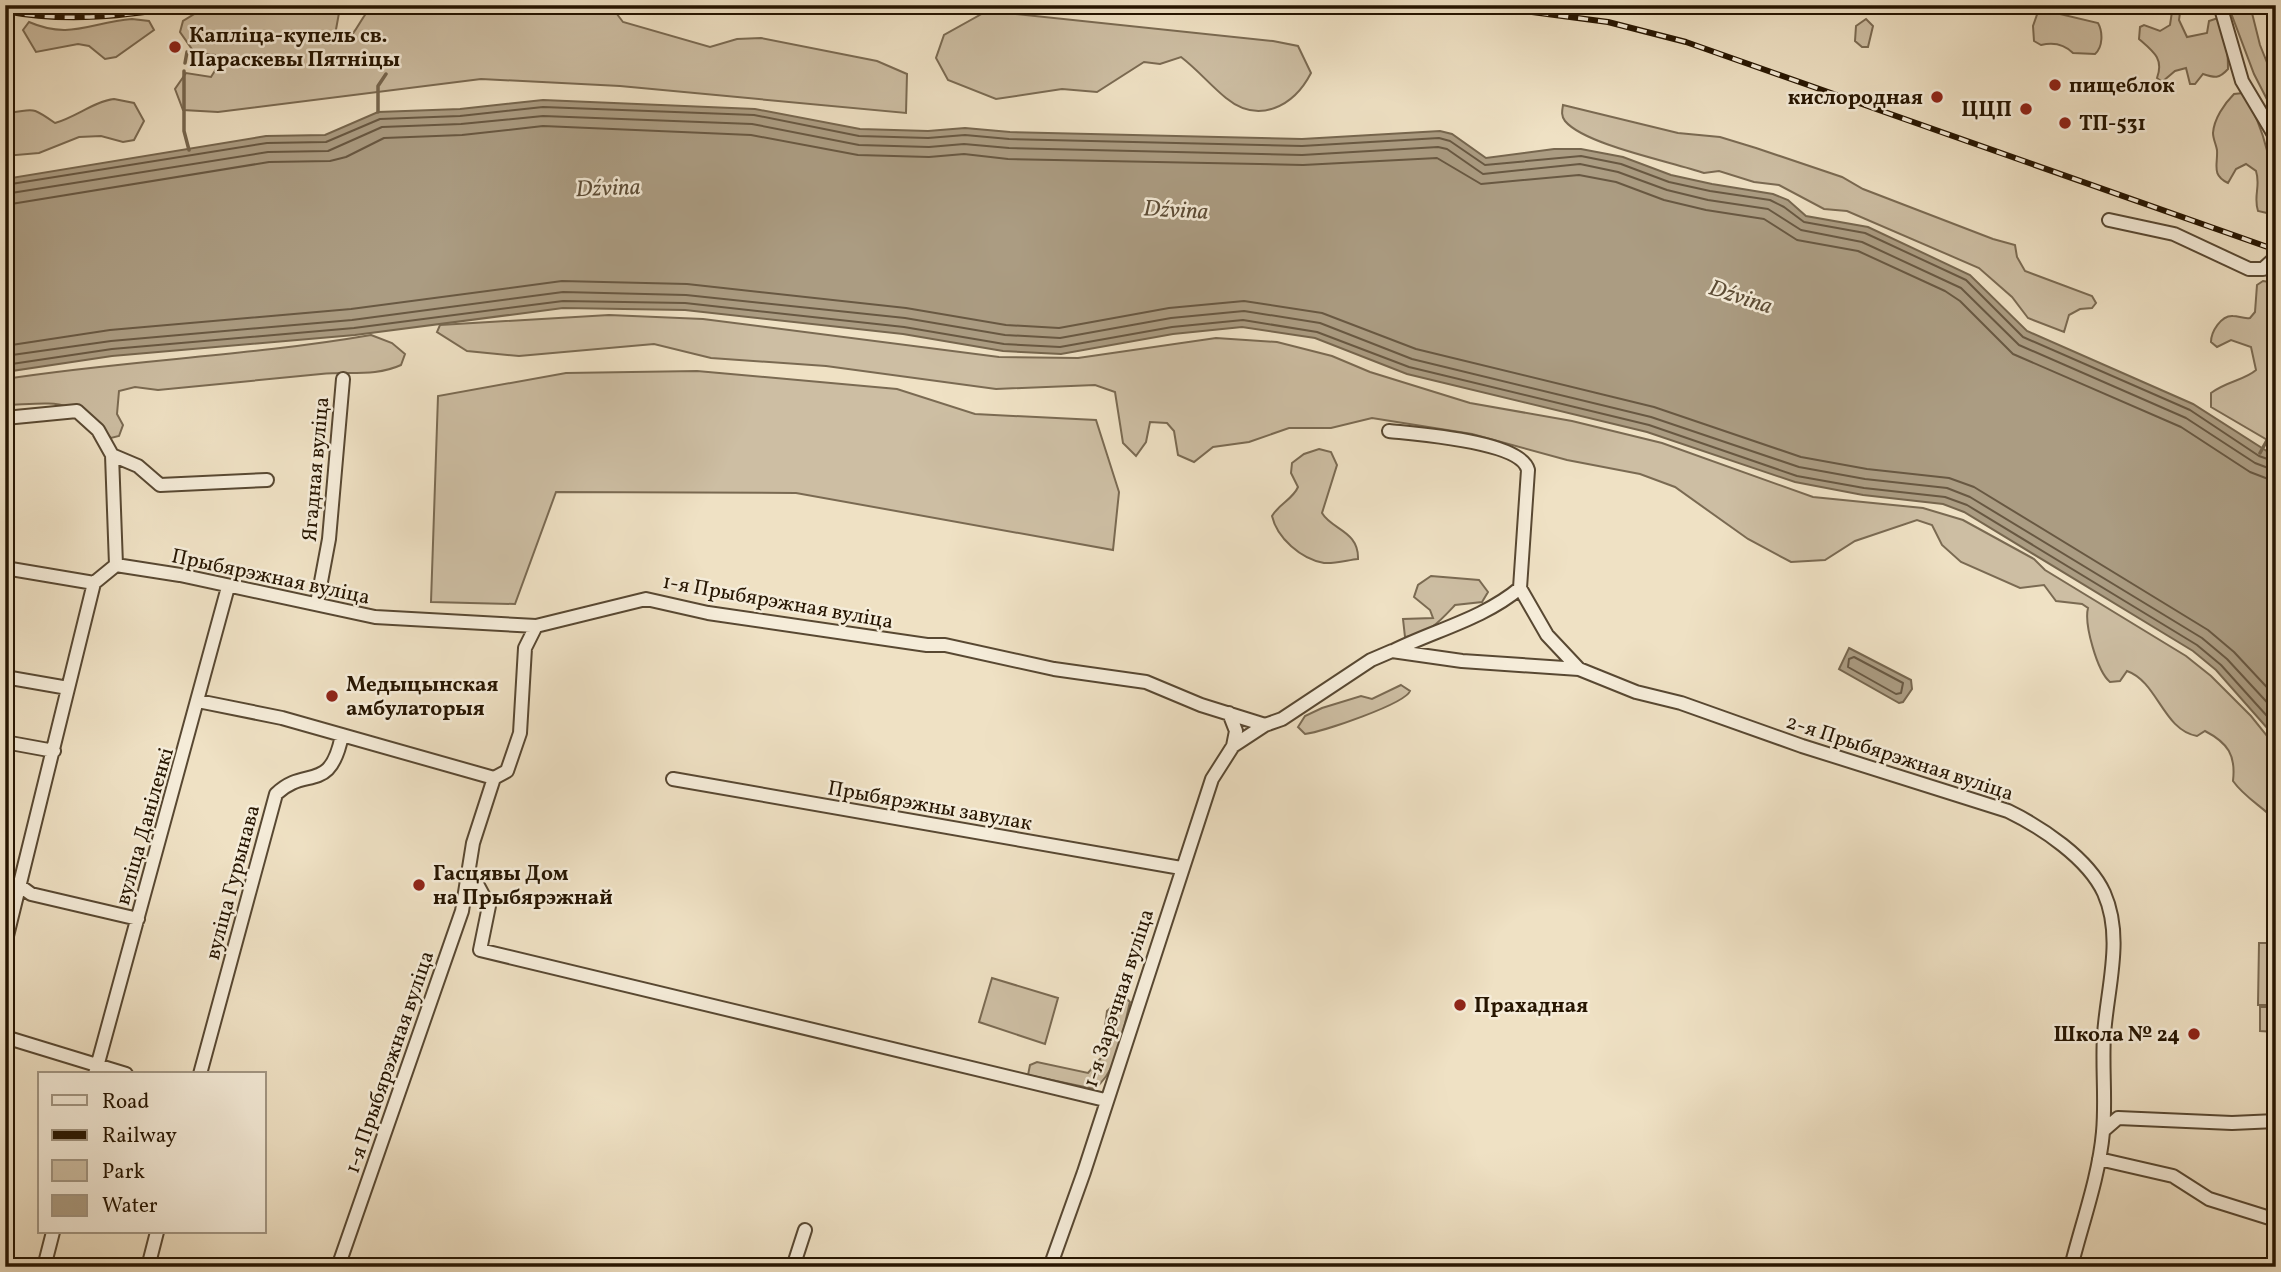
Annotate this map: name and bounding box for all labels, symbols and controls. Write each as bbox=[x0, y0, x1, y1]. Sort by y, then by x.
place label: Капліца-купель св. Параскевы Пятніцы bbox=[189, 22, 400, 75]
marker: Капліца-купель св. Параскевы Пятніцы bbox=[167, 39, 183, 55]
place label: пищеблок bbox=[2069, 72, 2175, 101]
marker: пищеблок bbox=[2047, 77, 2063, 93]
place label: кислородная bbox=[1788, 84, 1923, 113]
marker: кислородная bbox=[1929, 89, 1945, 105]
place label: ЦЦП bbox=[1961, 96, 2012, 125]
marker: ЦЦП bbox=[2018, 101, 2034, 117]
place label: ТП-531 bbox=[2079, 110, 2146, 139]
marker: ТП-531 bbox=[2057, 115, 2073, 131]
water label: Dźvina bbox=[575, 172, 641, 206]
water label: Dźvina bbox=[1142, 193, 1209, 229]
water label: Dźvina bbox=[1704, 273, 1776, 323]
street label: Ягадная вуліца bbox=[296, 396, 337, 543]
street label: Прыбярэжная вуліца bbox=[169, 542, 373, 613]
street label: 1-я Прыбярэжная вуліца bbox=[660, 568, 895, 637]
place label: Медыцынская амбулаторыя bbox=[346, 671, 498, 724]
marker: Медыцынская амбулаторыя bbox=[324, 688, 340, 704]
street label: 2-я Прыбярэжная вуліца bbox=[1782, 708, 2017, 809]
street label: вуліца Даніленкі bbox=[109, 744, 182, 909]
street label: Прыбярэжны завулак bbox=[825, 774, 1034, 839]
street label: вуліца Гурынава bbox=[199, 802, 268, 963]
place label: Гасцявы Дом на Прыбярэжнай bbox=[433, 860, 613, 913]
marker: Гасцявы Дом на Прыбярэжнай bbox=[411, 877, 427, 893]
street label: 1-я Зарэчная вуліца bbox=[1077, 905, 1162, 1092]
street label: 1-я Прыбярэжная вуліца bbox=[339, 947, 442, 1178]
place label: Прахадная bbox=[1474, 992, 1588, 1021]
marker: Прахадная bbox=[1452, 997, 1468, 1013]
place label: Школа № 24 bbox=[2053, 1021, 2180, 1050]
marker: Школа № 24 bbox=[2186, 1026, 2202, 1042]
legend bbox=[38, 1072, 266, 1234]
text: Road bbox=[102, 1088, 149, 1117]
text: Railway bbox=[102, 1122, 178, 1151]
text: Park bbox=[102, 1158, 145, 1187]
text: Water bbox=[102, 1192, 158, 1221]

